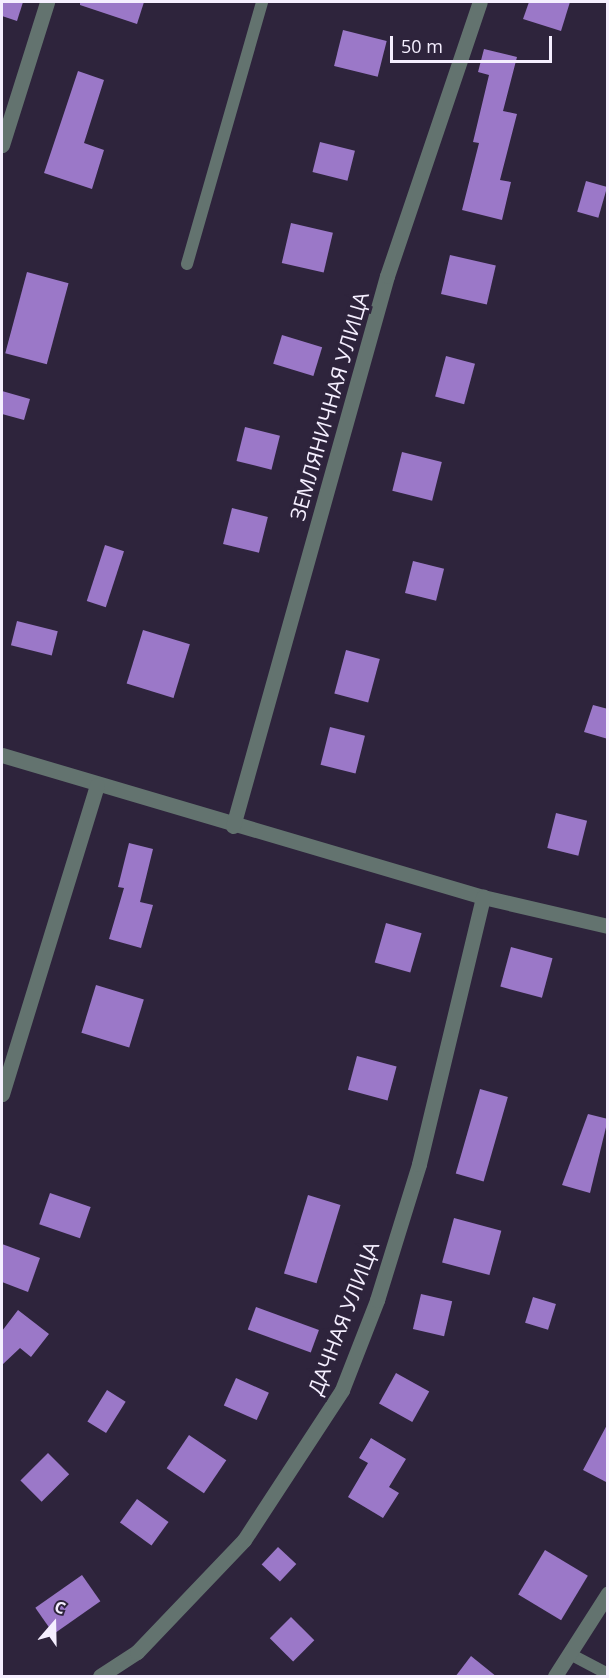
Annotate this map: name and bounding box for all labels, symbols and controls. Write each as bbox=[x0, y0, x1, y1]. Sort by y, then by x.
scale bar bbox=[393, 24, 555, 62]
text: 50 m bbox=[401, 34, 443, 58]
street label: ЗЕМЛЯНИЧНАЯ УЛИЦА bbox=[284, 289, 374, 523]
street label: ДАЧНАЯ УЛИЦА bbox=[302, 1238, 384, 1398]
north arrow bbox=[24, 1594, 84, 1654]
text: С bbox=[52, 1595, 69, 1619]

